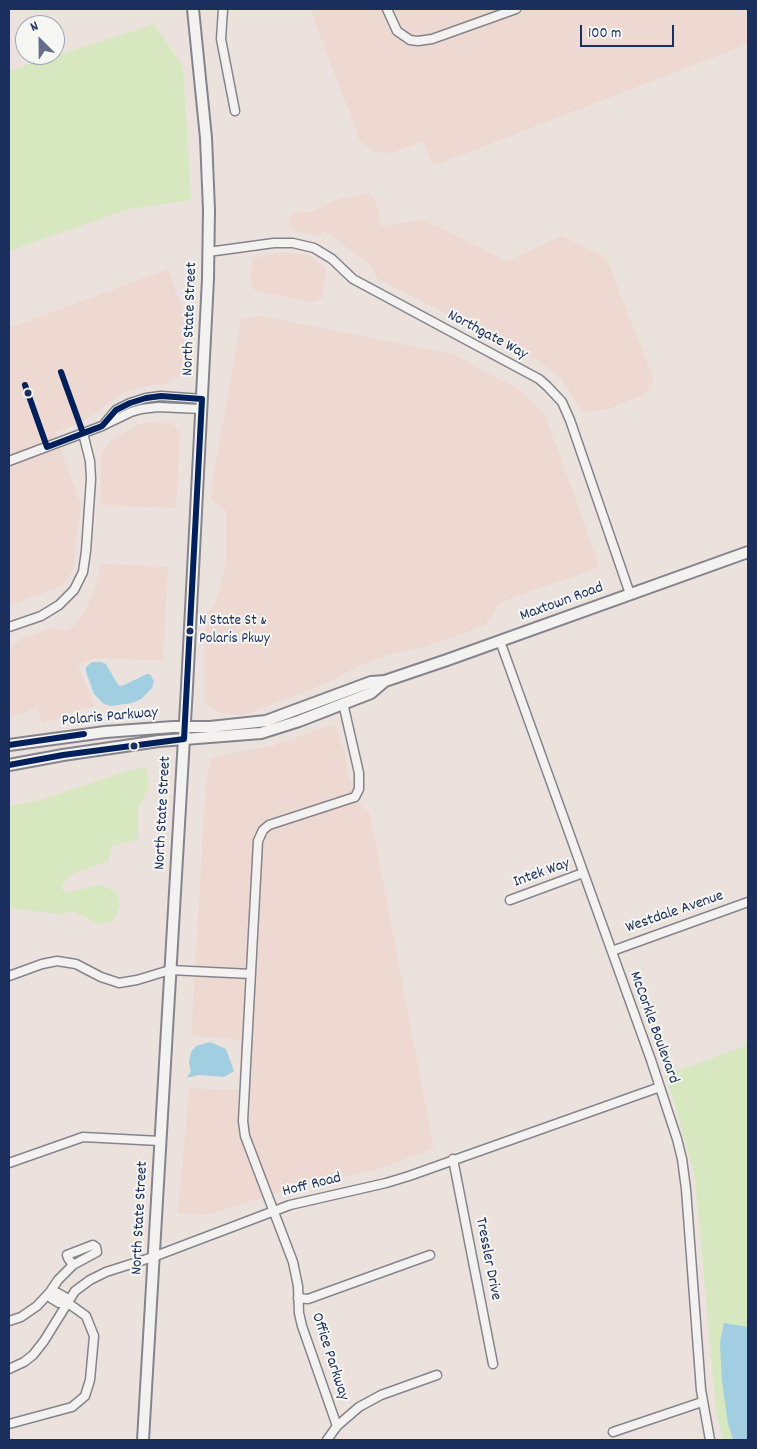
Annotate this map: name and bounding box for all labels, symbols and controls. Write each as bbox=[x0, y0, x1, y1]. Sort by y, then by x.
north arrow bbox=[15, 15, 65, 65]
scale bar bbox=[582, 15, 676, 47]
text: N bbox=[27, 17, 42, 38]
text: 100 m bbox=[588, 23, 621, 45]
street label: North State Street bbox=[179, 262, 203, 376]
street label: Northgate Way bbox=[443, 307, 531, 365]
unlabelled marker bbox=[23, 388, 33, 398]
street label: Maxtown Road bbox=[518, 579, 606, 627]
place label: N State St & Polaris Pkwy bbox=[199, 613, 270, 648]
marker: N State St & Polaris Pkwy bbox=[185, 626, 195, 636]
street label: Polaris Parkway bbox=[61, 704, 159, 732]
unlabelled marker bbox=[129, 741, 139, 751]
street label: North State Street bbox=[151, 756, 177, 870]
street label: Intek Way bbox=[511, 855, 573, 893]
street label: Westdale Avenue bbox=[624, 887, 726, 939]
street label: McCorkle Boulevard bbox=[624, 969, 682, 1087]
street label: North State Street bbox=[128, 1161, 154, 1275]
street label: Hoff Road bbox=[281, 1169, 343, 1203]
street label: Tressler Drive bbox=[470, 1216, 504, 1302]
street label: Office Parkway bbox=[306, 1311, 352, 1403]

